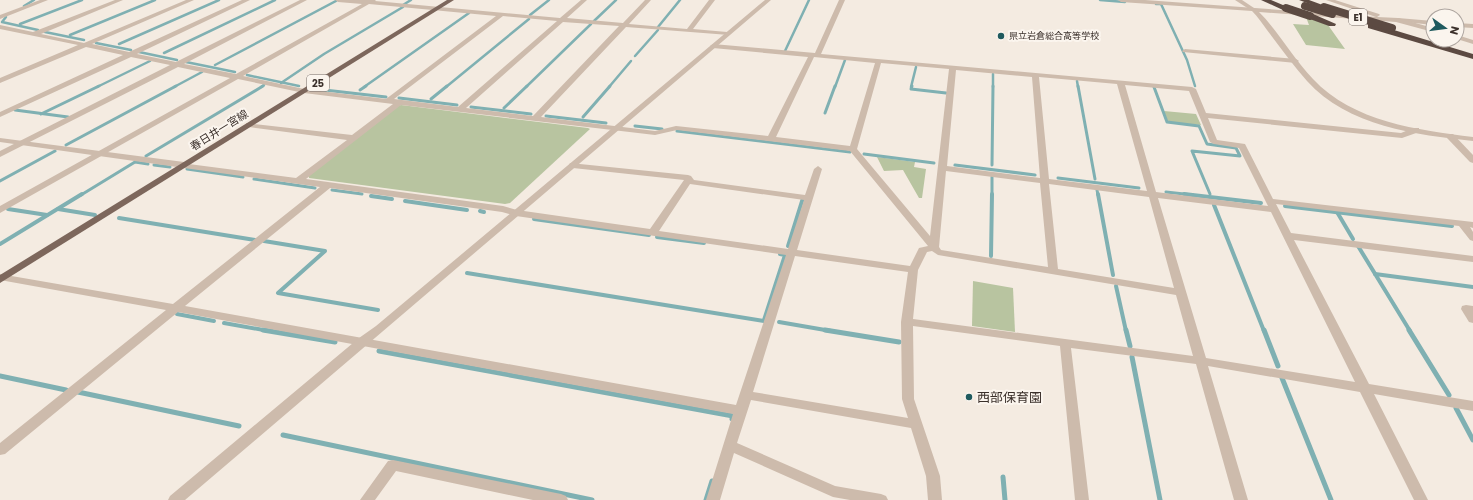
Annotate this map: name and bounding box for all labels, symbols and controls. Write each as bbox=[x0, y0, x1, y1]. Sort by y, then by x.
north arrow bbox=[1425, 8, 1465, 48]
road number: E1 bbox=[1349, 9, 1367, 25]
text: N bbox=[1446, 24, 1463, 36]
place label: 県立岩倉総合高等学校 bbox=[1009, 30, 1099, 42]
marker: 県立岩倉総合高等学校 bbox=[996, 31, 1006, 41]
road number: 25 bbox=[307, 75, 329, 91]
street label: 春日井一宮線 bbox=[187, 106, 251, 154]
place label: 西部保育園 bbox=[977, 388, 1042, 407]
marker: 西部保育園 bbox=[964, 392, 974, 402]

